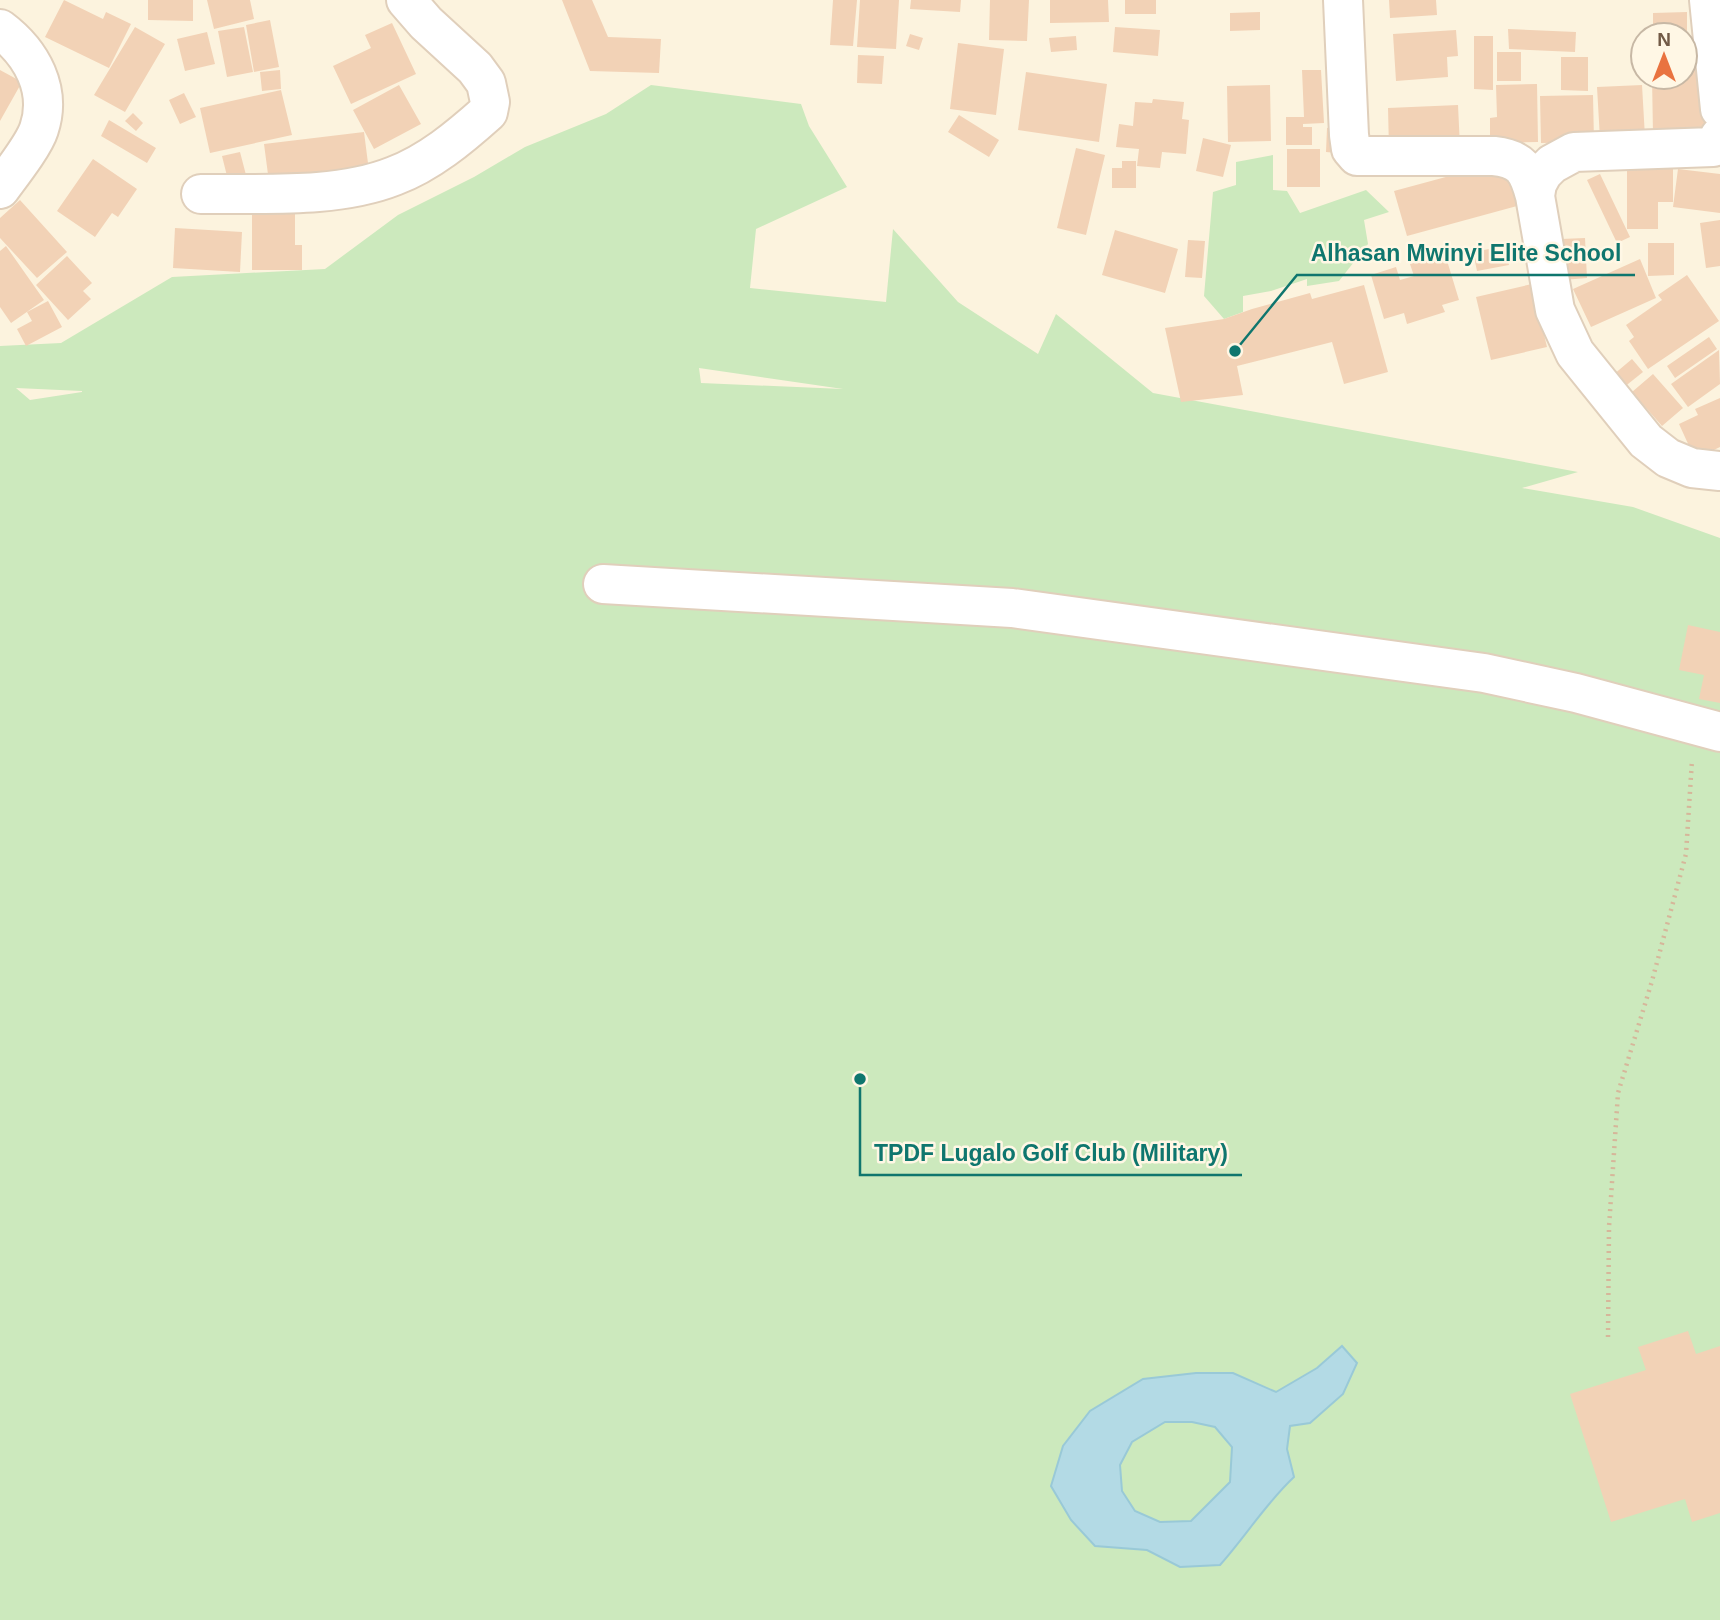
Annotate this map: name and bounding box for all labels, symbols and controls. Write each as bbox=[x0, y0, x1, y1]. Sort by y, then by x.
north arrow bbox=[1629, 21, 1699, 91]
text: N bbox=[1657, 29, 1671, 50]
callout: Alhasan Mwinyi Elite School bbox=[1297, 231, 1635, 275]
text: Alhasan Mwinyi Elite School bbox=[1311, 240, 1621, 266]
callout: TPDF Lugalo Golf Club (Military) bbox=[860, 1131, 1242, 1175]
text: TPDF Lugalo Golf Club (Military) bbox=[874, 1140, 1228, 1166]

